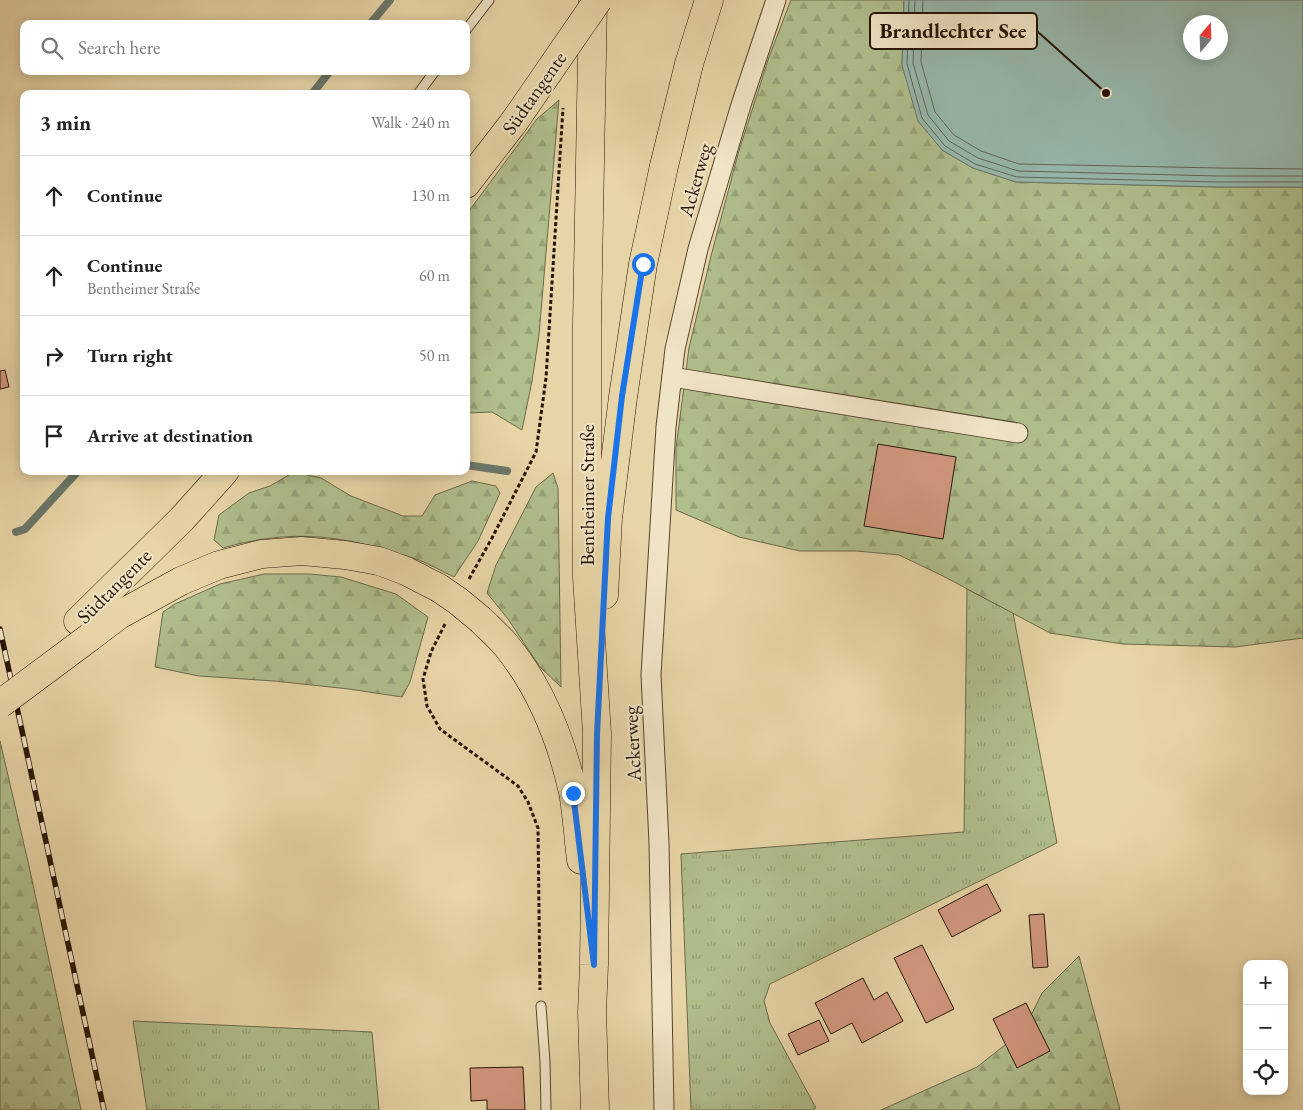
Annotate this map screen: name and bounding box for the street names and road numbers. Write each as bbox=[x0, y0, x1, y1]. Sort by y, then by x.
street label: Südtangente bbox=[496, 46, 572, 140]
street label: Ackerweg bbox=[672, 140, 718, 221]
street label: Bentheimer Straße bbox=[574, 424, 600, 566]
street label: Südtangente bbox=[71, 543, 157, 629]
street label: Ackerweg bbox=[617, 705, 647, 783]

